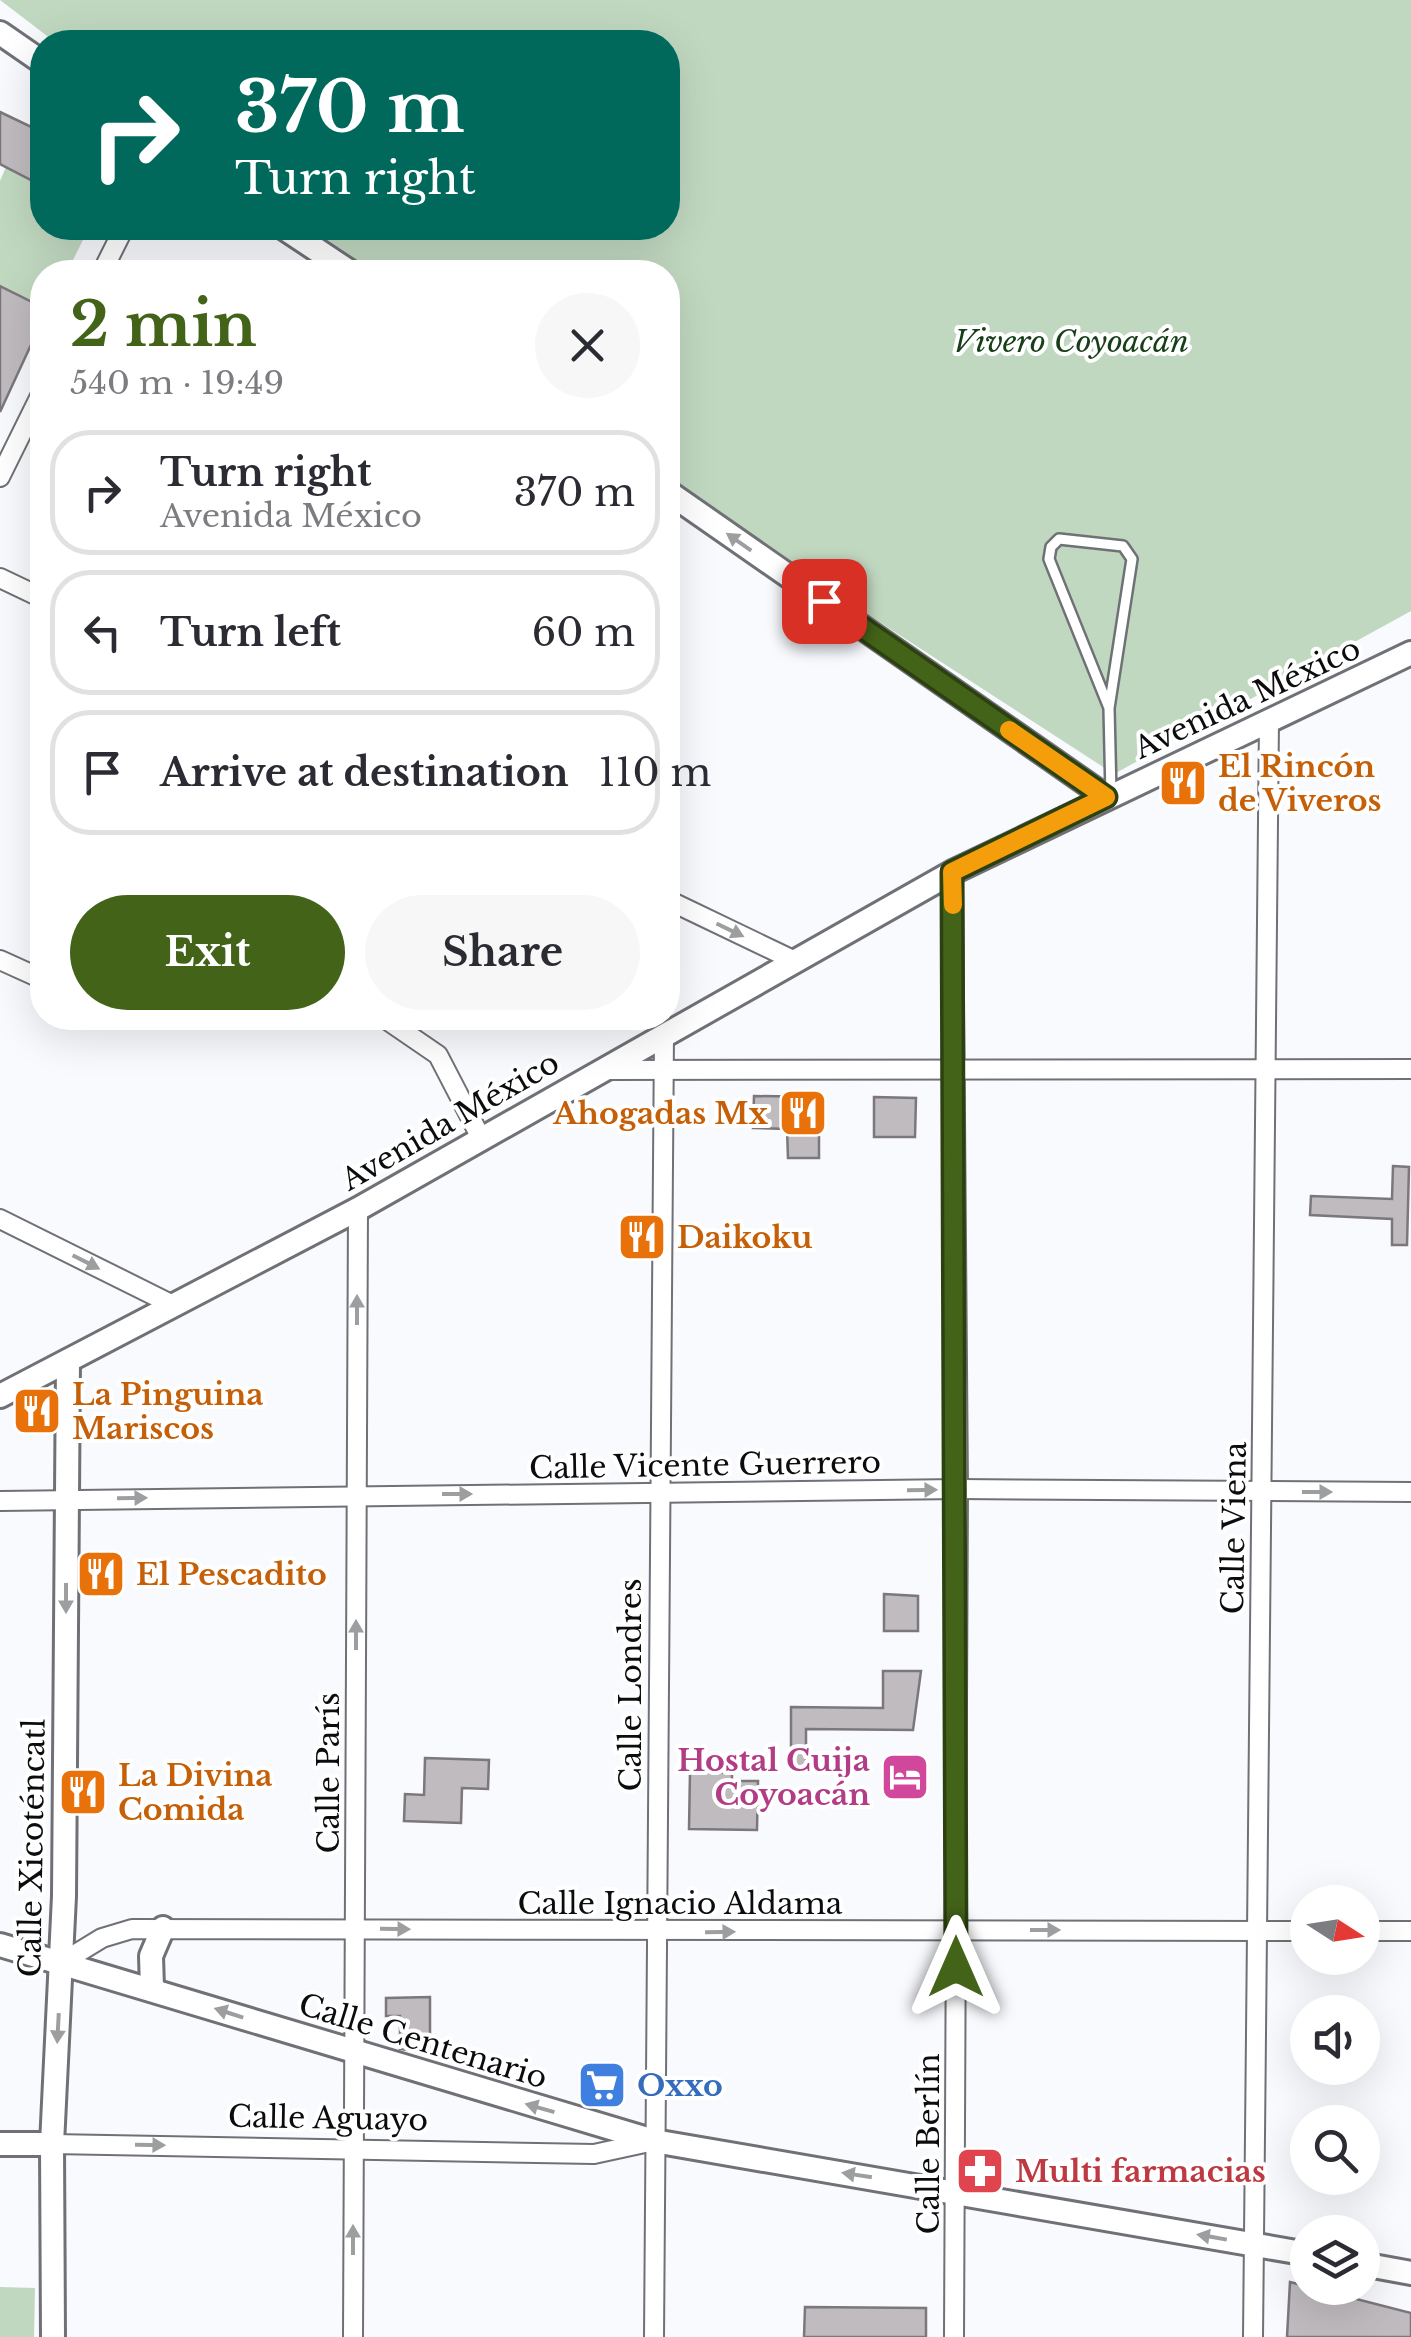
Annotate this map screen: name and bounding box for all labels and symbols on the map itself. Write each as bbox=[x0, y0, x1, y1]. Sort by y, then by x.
park label: Vivero Coyoacán bbox=[953, 323, 1189, 360]
one-way arrow bbox=[725, 533, 752, 552]
pin bbox=[782, 559, 867, 644]
street label: Avenida México bbox=[1127, 629, 1366, 767]
place label: El Rincón de Viveros bbox=[1218, 748, 1382, 819]
restaurant icon: El Rincón de Viveros bbox=[1157, 757, 1209, 809]
one-way arrow bbox=[716, 921, 745, 938]
street label: Avenida México bbox=[334, 1044, 566, 1199]
restaurant icon: Ahogadas Mx bbox=[777, 1087, 829, 1139]
place label: Ahogadas Mx bbox=[552, 1095, 769, 1132]
restaurant icon: Daikoku bbox=[616, 1211, 668, 1263]
place label: Daikoku bbox=[677, 1219, 813, 1256]
one-way arrow bbox=[71, 1253, 100, 1270]
one-way arrow bbox=[349, 1293, 365, 1325]
place label: La Pinguina Mariscos bbox=[72, 1376, 263, 1447]
restaurant icon: La Pinguina Mariscos bbox=[11, 1385, 63, 1437]
street label: Calle Viena bbox=[1214, 1441, 1254, 1615]
street label: Calle Vicente Guerrero bbox=[529, 1443, 881, 1487]
one-way arrow bbox=[907, 1481, 939, 1497]
one-way arrow bbox=[1302, 1484, 1334, 1500]
one-way arrow bbox=[442, 1486, 474, 1502]
one-way arrow bbox=[117, 1490, 149, 1506]
restaurant icon: El Pescadito bbox=[75, 1548, 127, 1600]
place label: El Pescadito bbox=[136, 1556, 327, 1593]
street label: Calle Londres bbox=[612, 1578, 649, 1792]
one-way arrow bbox=[58, 1583, 74, 1615]
one-way arrow bbox=[348, 1618, 364, 1650]
street label: Calle París bbox=[310, 1692, 347, 1854]
street label: Calle Xicoténcatl bbox=[11, 1718, 53, 1978]
place label: Hostal Cuija Coyoacán bbox=[677, 1742, 870, 1813]
hotel icon: Hostal Cuija Coyoacán bbox=[879, 1751, 931, 1803]
place label: La Divina Comida bbox=[118, 1757, 273, 1828]
restaurant icon: La Divina Comida bbox=[57, 1766, 109, 1818]
street label: Calle Ignacio Aldama bbox=[518, 1885, 843, 1922]
north arrow bbox=[1290, 1885, 1380, 1975]
position arrow bbox=[904, 1915, 1008, 2019]
one-way arrow bbox=[379, 1921, 411, 1937]
one-way arrow bbox=[1029, 1922, 1061, 1938]
one-way arrow bbox=[704, 1924, 736, 1940]
street label: Calle Centenario bbox=[294, 1986, 552, 2096]
one-way arrow bbox=[213, 2005, 243, 2020]
one-way arrow bbox=[49, 2013, 65, 2045]
street label: Calle Berlín bbox=[910, 2053, 947, 2235]
supermarket icon: Oxxo bbox=[576, 2059, 628, 2111]
place label: Oxxo bbox=[637, 2067, 723, 2104]
street label: Calle Aguayo bbox=[228, 2098, 428, 2138]
one-way arrow bbox=[524, 2100, 554, 2115]
one-way arrow bbox=[134, 2138, 166, 2154]
pharmacy icon: Multi farmacias bbox=[954, 2145, 1006, 2197]
place label: Multi farmacias bbox=[1015, 2153, 1266, 2190]
one-way arrow bbox=[841, 2167, 872, 2182]
one-way arrow bbox=[345, 2223, 361, 2255]
one-way arrow bbox=[1195, 2229, 1227, 2244]

